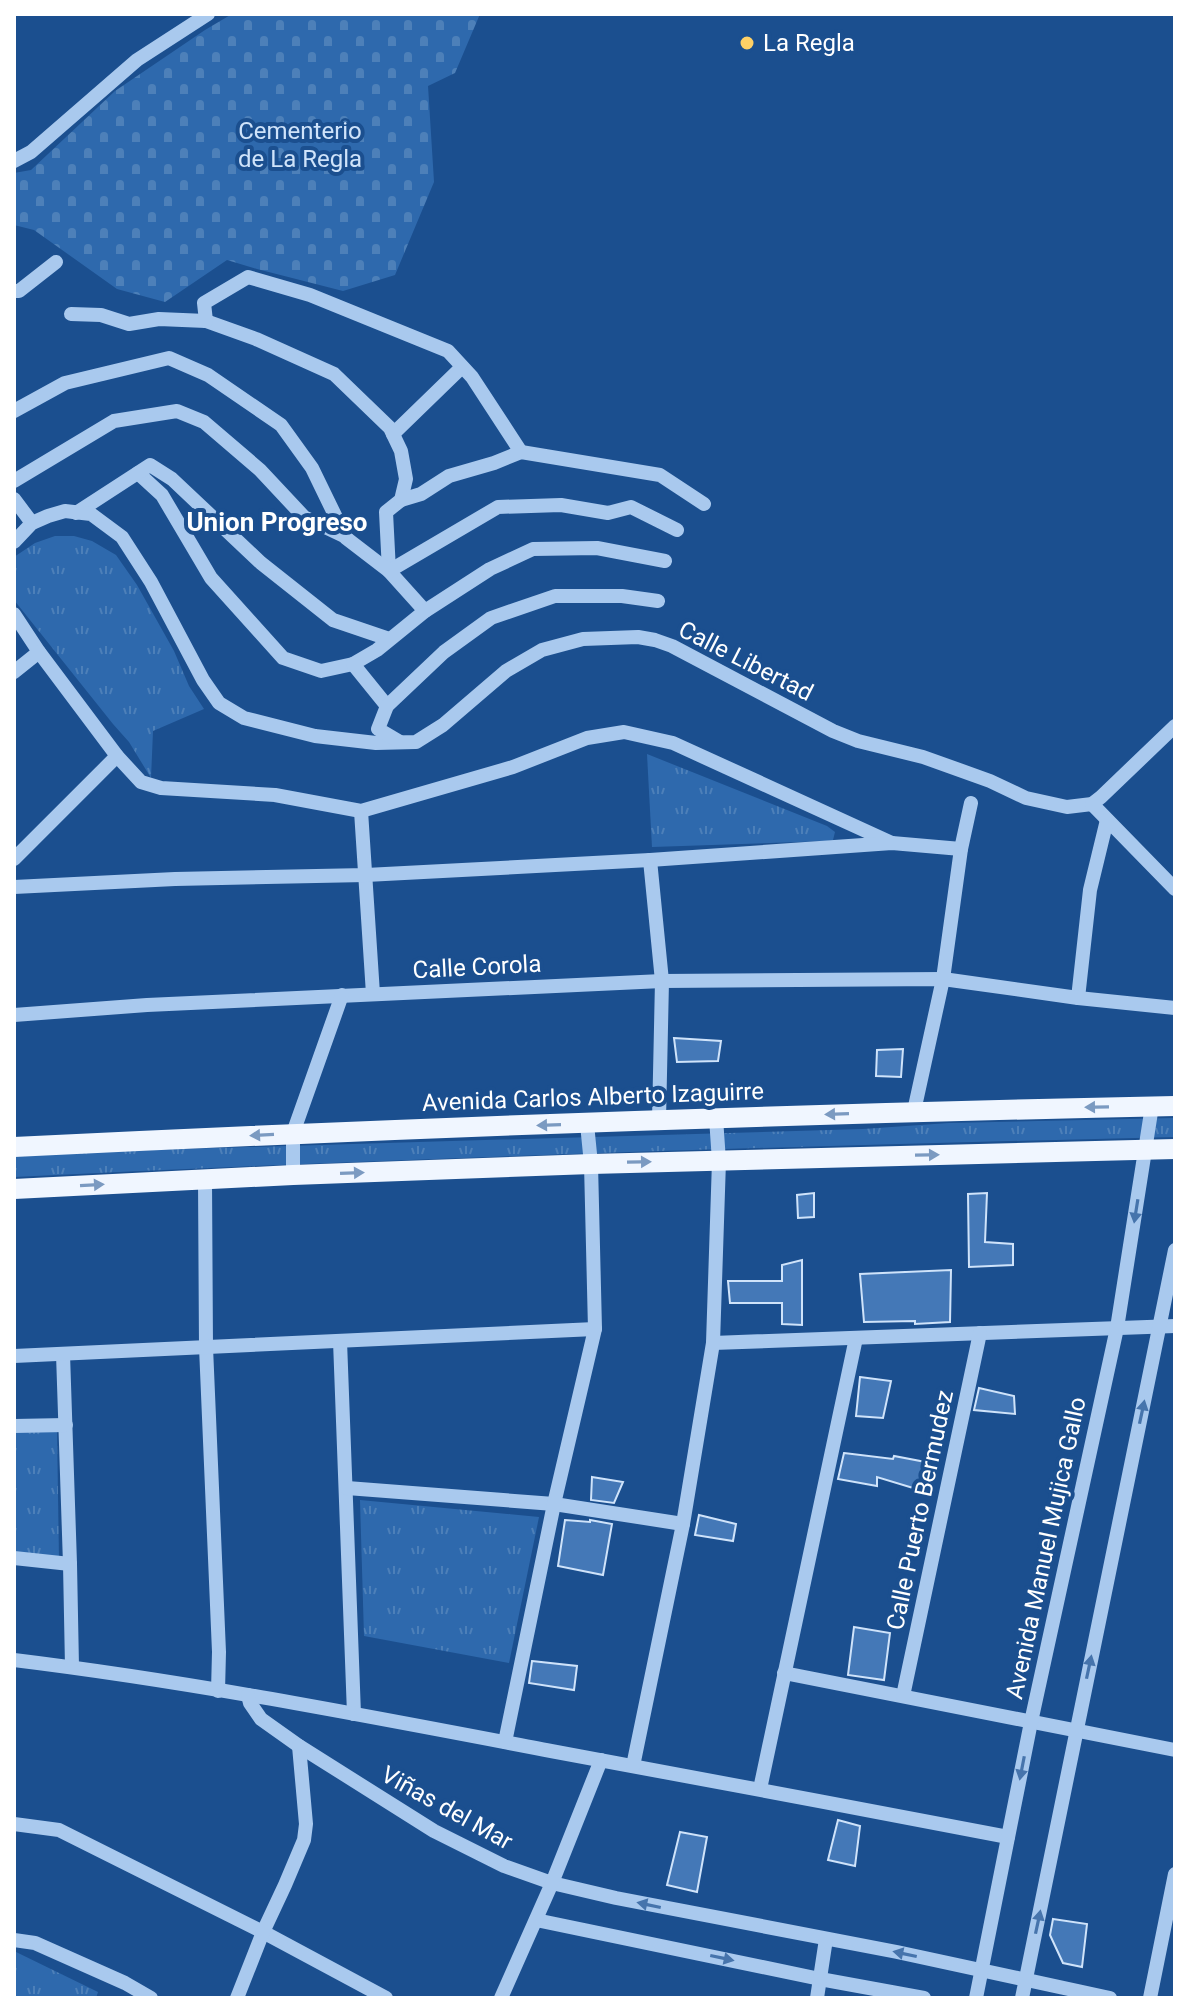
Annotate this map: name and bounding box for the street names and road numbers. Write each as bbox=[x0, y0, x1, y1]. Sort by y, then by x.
street label: Calle Libertad bbox=[674, 615, 818, 707]
street label: Calle Corola bbox=[412, 950, 542, 984]
street label: Avenida Carlos Alberto Izaguirre bbox=[422, 1077, 764, 1117]
street label: Calle Puerto Bermudez bbox=[881, 1387, 959, 1632]
street label: Avenida Manuel Mujica Gallo bbox=[1000, 1394, 1092, 1702]
street label: Viñas del Mar bbox=[376, 1760, 518, 1856]

